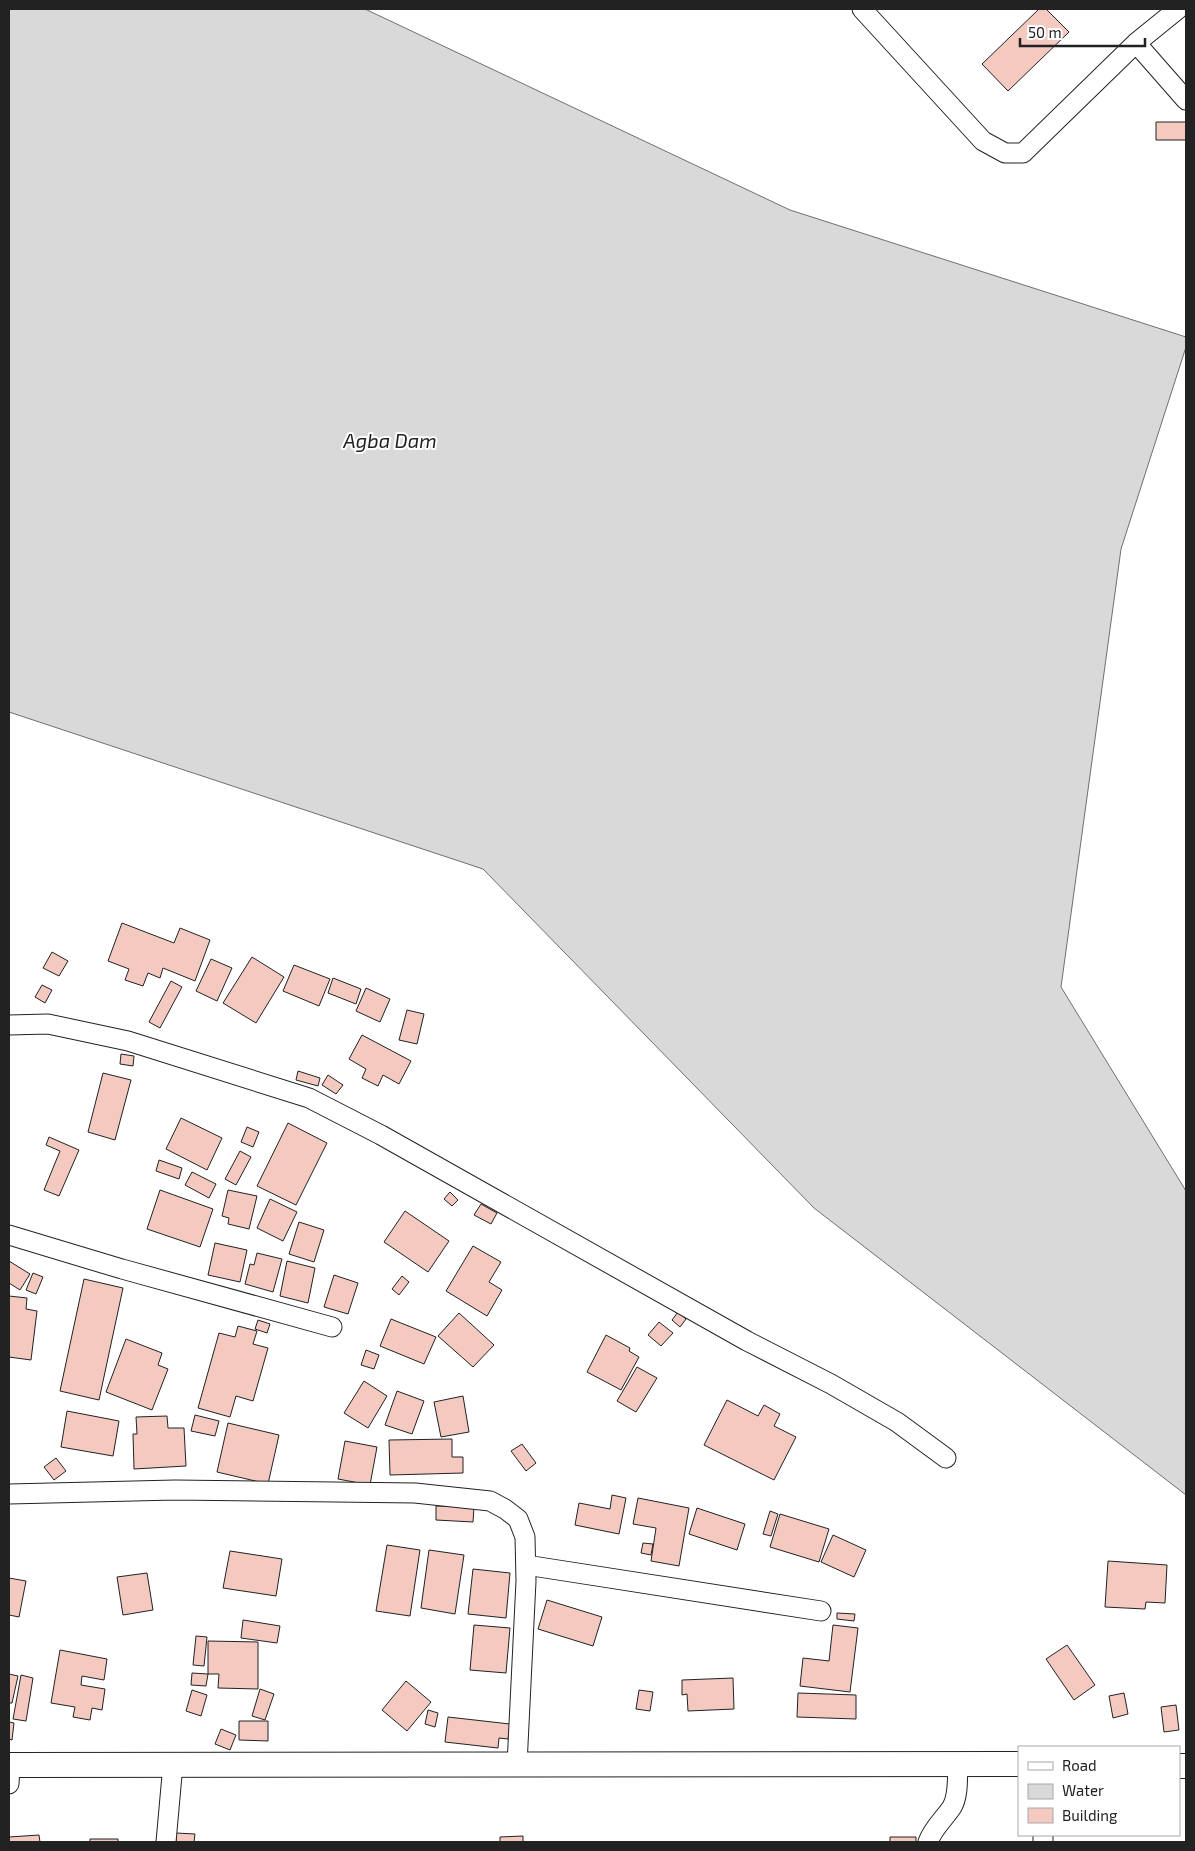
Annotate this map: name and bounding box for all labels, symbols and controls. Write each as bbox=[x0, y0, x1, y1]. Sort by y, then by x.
scale bar bbox=[1020, 15, 1145, 47]
text: 50 m bbox=[1028, 23, 1062, 41]
water label: Agba Dam bbox=[342, 428, 437, 452]
legend bbox=[1018, 1746, 1180, 1836]
text: Road bbox=[1062, 1756, 1097, 1774]
text: Water bbox=[1062, 1781, 1104, 1799]
text: Building bbox=[1062, 1806, 1118, 1824]

